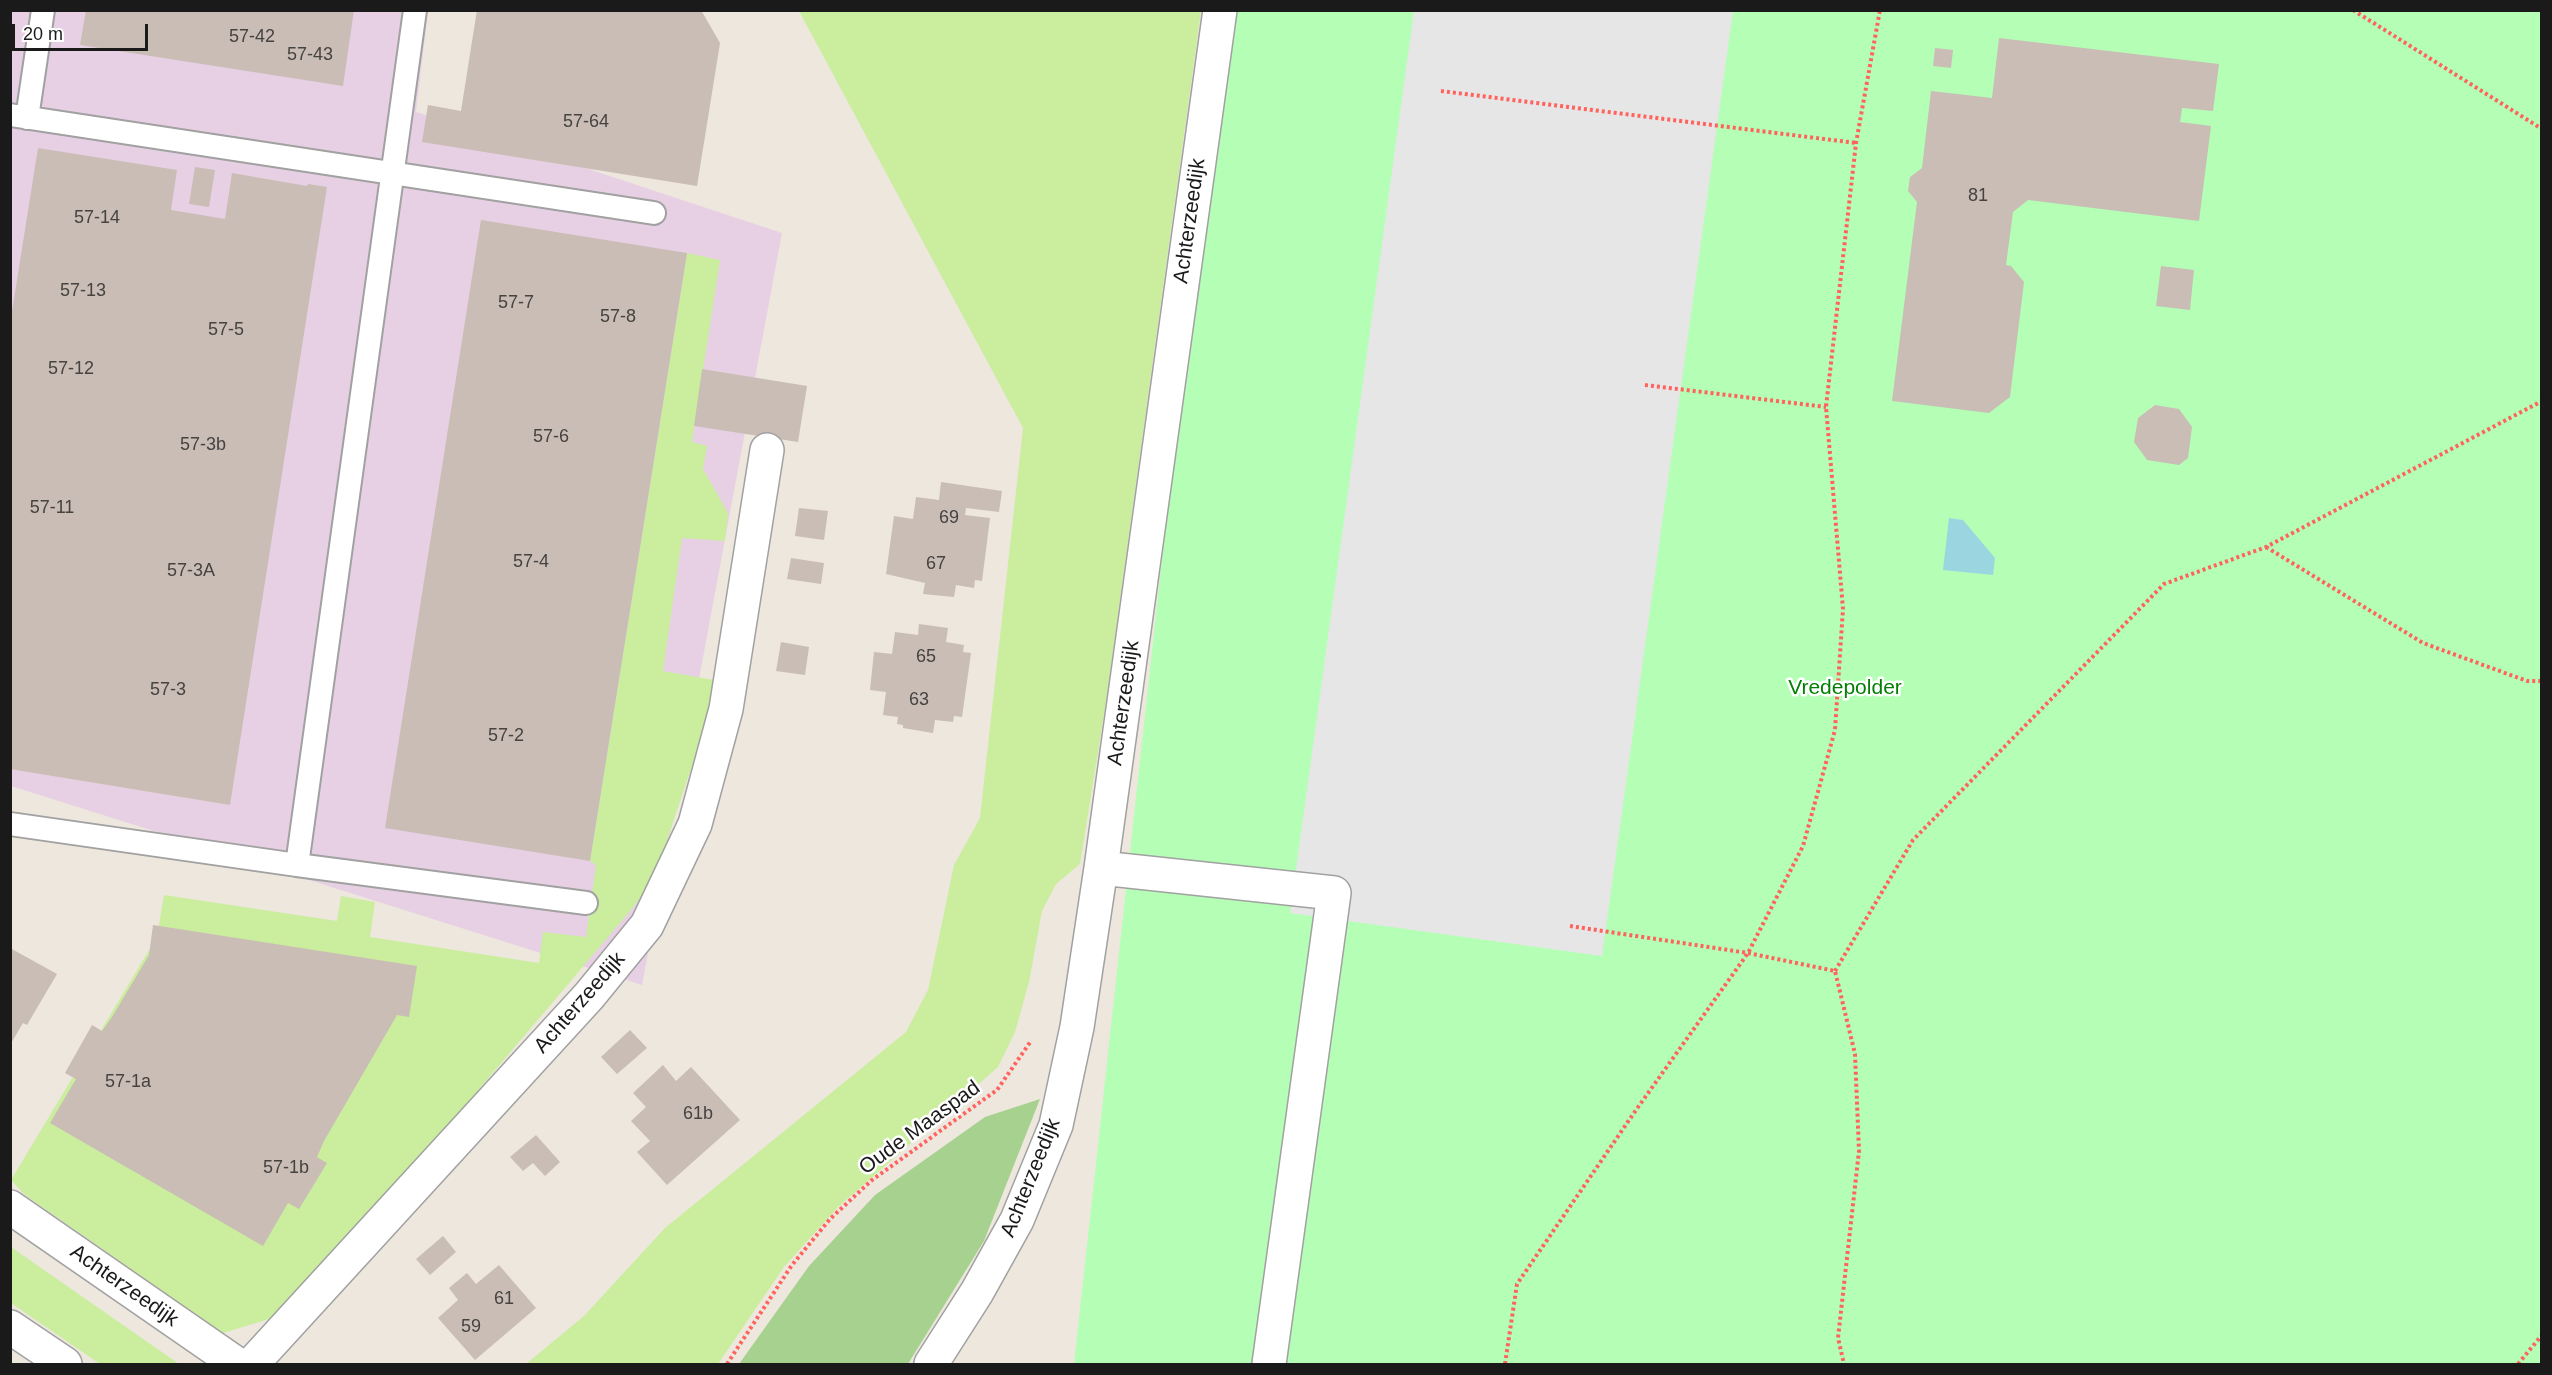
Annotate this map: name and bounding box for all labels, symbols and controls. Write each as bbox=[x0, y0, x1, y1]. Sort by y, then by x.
scale bar bbox=[15, 12, 152, 50]
text: 20 m bbox=[23, 24, 63, 44]
house number: 57-42 bbox=[229, 26, 275, 48]
house number: 57-43 bbox=[287, 44, 333, 66]
house number: 57-64 bbox=[563, 111, 609, 133]
street label: Achterzeedijk bbox=[1169, 157, 1211, 285]
house number: 81 bbox=[1968, 185, 1988, 207]
house number: 57-14 bbox=[74, 207, 120, 229]
house number: 57-13 bbox=[60, 280, 106, 302]
house number: 57-7 bbox=[498, 292, 534, 314]
house number: 57-8 bbox=[600, 306, 636, 328]
house number: 57-5 bbox=[208, 319, 244, 341]
house number: 57-12 bbox=[48, 358, 94, 380]
house number: 57-6 bbox=[533, 426, 569, 448]
house number: 57-3b bbox=[180, 434, 226, 456]
house number: 57-11 bbox=[30, 497, 74, 519]
house number: 69 bbox=[939, 507, 959, 529]
house number: 57-4 bbox=[513, 551, 549, 573]
house number: 67 bbox=[926, 553, 946, 575]
house number: 57-3A bbox=[167, 560, 215, 582]
street label: Achterzeedijk bbox=[1103, 639, 1145, 767]
house number: 65 bbox=[916, 646, 936, 668]
park label: Vredepolder bbox=[1788, 675, 1902, 701]
house number: 57-3 bbox=[150, 679, 186, 701]
house number: 63 bbox=[909, 689, 929, 711]
house number: 57-2 bbox=[488, 725, 524, 747]
street label: Achterzeedijk bbox=[529, 947, 631, 1059]
house number: 57-1a bbox=[105, 1071, 151, 1093]
street label: Oude Maaspad bbox=[855, 1076, 985, 1180]
house number: 61b bbox=[683, 1103, 713, 1125]
street label: Achterzeedijk bbox=[996, 1115, 1066, 1241]
house number: 57-1b bbox=[263, 1157, 309, 1179]
street label: Achterzeedijk bbox=[65, 1240, 183, 1332]
house number: 61 bbox=[494, 1288, 514, 1310]
house number: 59 bbox=[461, 1316, 481, 1338]

